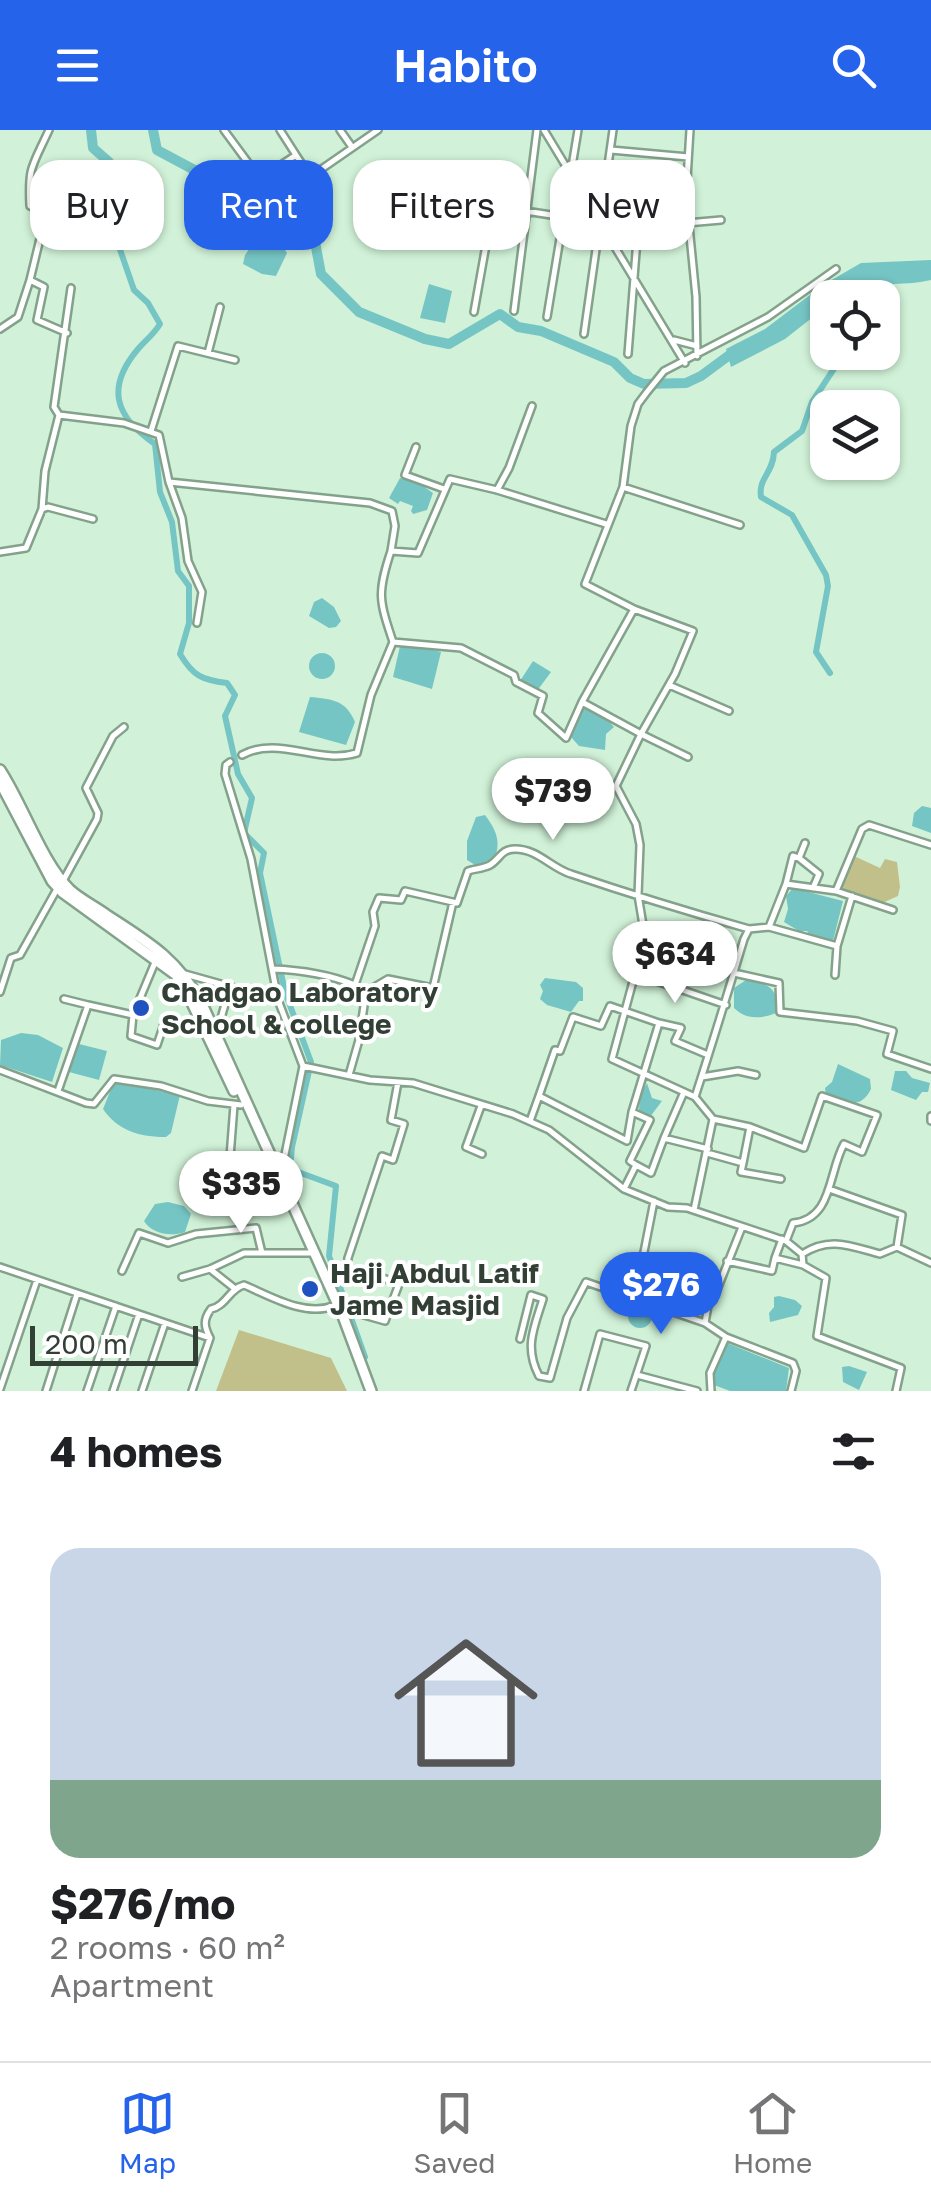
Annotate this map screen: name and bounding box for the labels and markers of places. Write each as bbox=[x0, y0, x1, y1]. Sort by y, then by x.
pin: $739 bbox=[494, 758, 612, 843]
pin: $634 bbox=[616, 921, 734, 1006]
place label: Chadgao Laboratory School & college bbox=[161, 975, 438, 1040]
marker: Chadgao Laboratory School & college bbox=[130, 997, 152, 1019]
pin: $335 bbox=[182, 1151, 300, 1236]
pin: $276 bbox=[602, 1252, 720, 1337]
place label: Haji Abdul Latif Jame Masjid bbox=[330, 1256, 540, 1321]
marker: Haji Abdul Latif Jame Masjid bbox=[299, 1278, 321, 1300]

